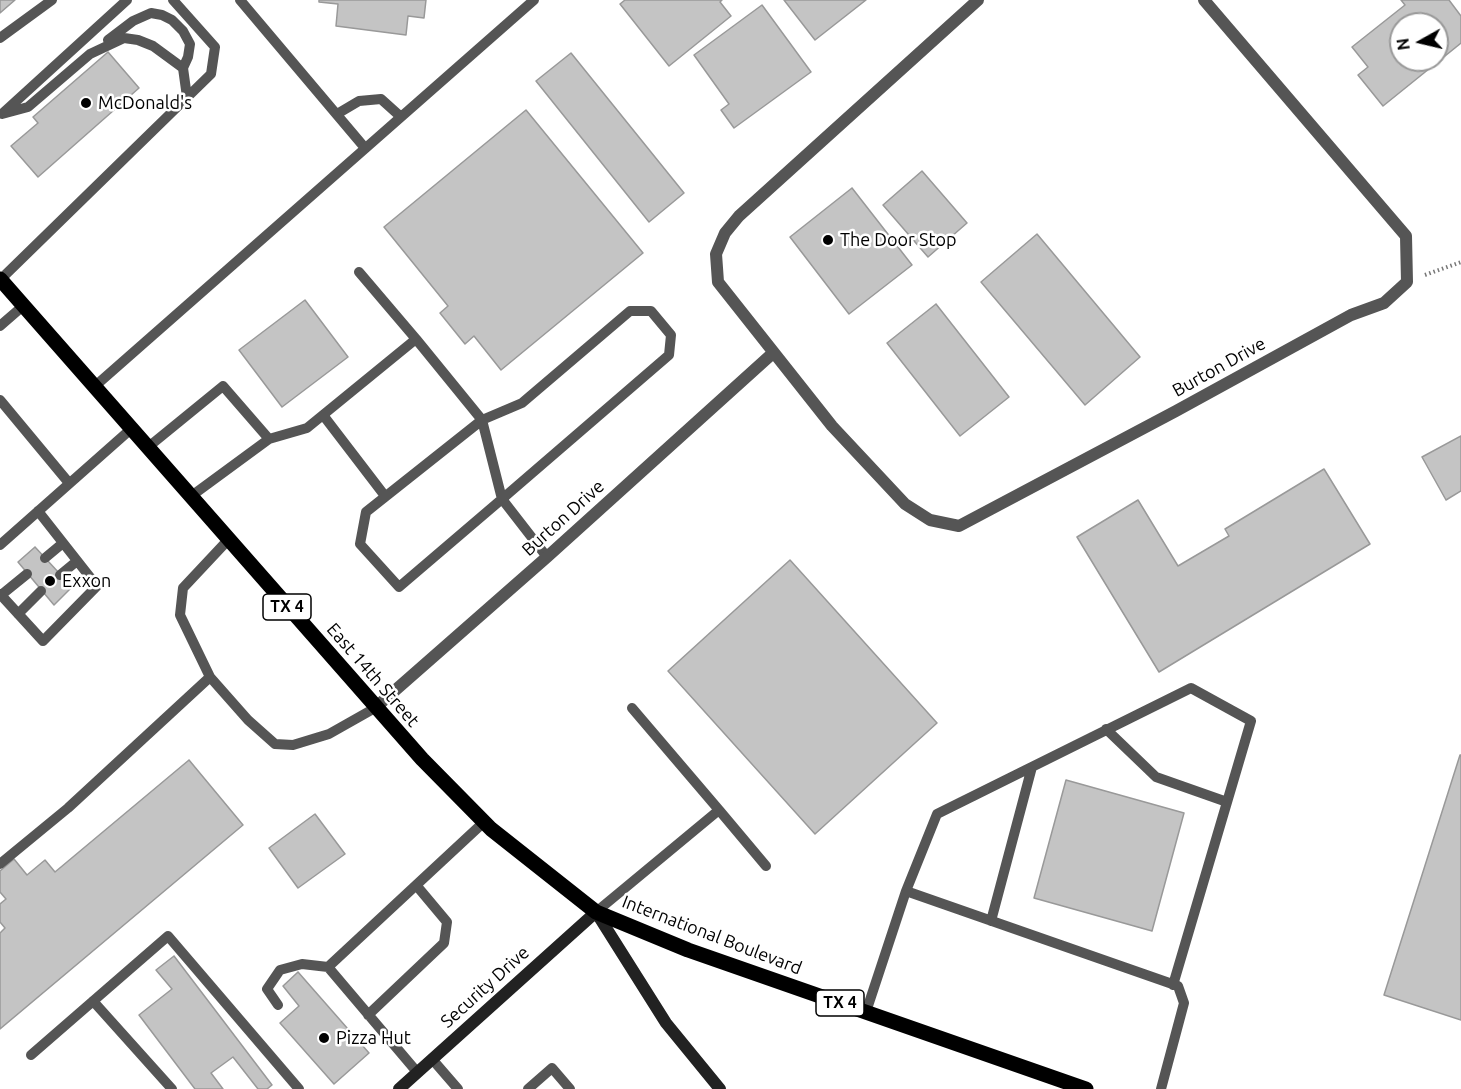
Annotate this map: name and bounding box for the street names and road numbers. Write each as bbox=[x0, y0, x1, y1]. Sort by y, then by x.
street label: Burton Drive bbox=[1169, 333, 1269, 401]
street label: Burton Drive bbox=[517, 475, 609, 561]
road number: TX 4 bbox=[263, 594, 311, 620]
street label: East 14th Street bbox=[322, 619, 424, 731]
street label: International Boulevard bbox=[619, 891, 805, 979]
street label: Security Drive bbox=[436, 942, 534, 1032]
road number: TX 4 bbox=[816, 990, 864, 1016]

